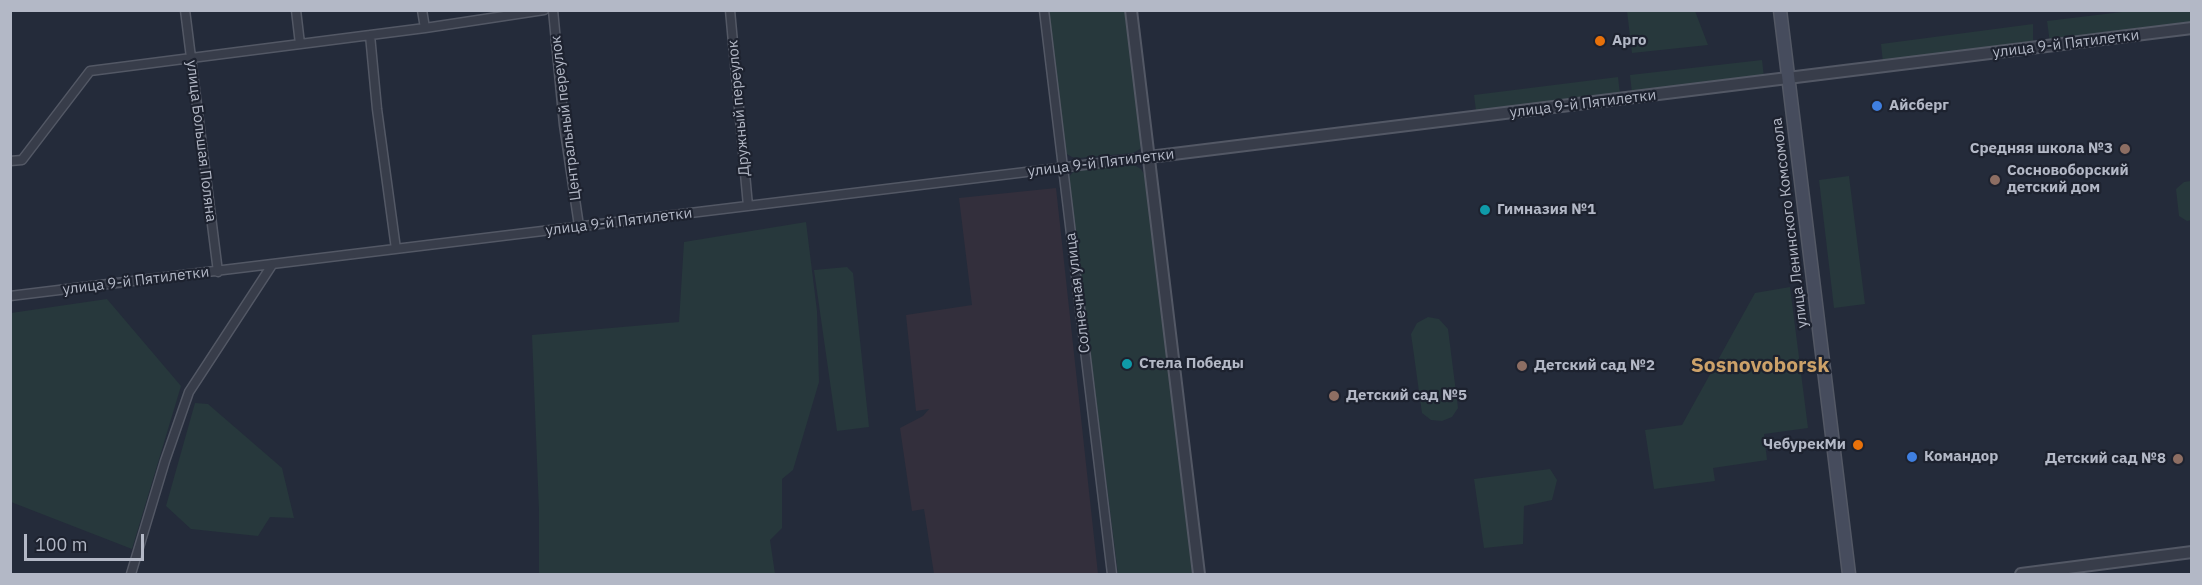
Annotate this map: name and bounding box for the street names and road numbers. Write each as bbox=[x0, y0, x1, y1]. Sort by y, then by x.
street label: улица 9-й Пятилетки bbox=[1992, 26, 2140, 62]
street label: Центральный переулок bbox=[547, 34, 585, 202]
street label: Дружный переулок bbox=[724, 39, 754, 177]
street label: улица Большая Поляна bbox=[182, 59, 220, 223]
street label: улица 9-й Пятилетки bbox=[1509, 86, 1657, 122]
street label: улица Ленинского Комсомола bbox=[1768, 117, 1812, 329]
street label: улица 9-й Пятилетки bbox=[1027, 145, 1175, 181]
street label: улица 9-й Пятилетки bbox=[545, 204, 693, 240]
street label: Солнечная улица bbox=[1062, 232, 1094, 354]
street label: улица 9-й Пятилетки bbox=[62, 263, 210, 299]

